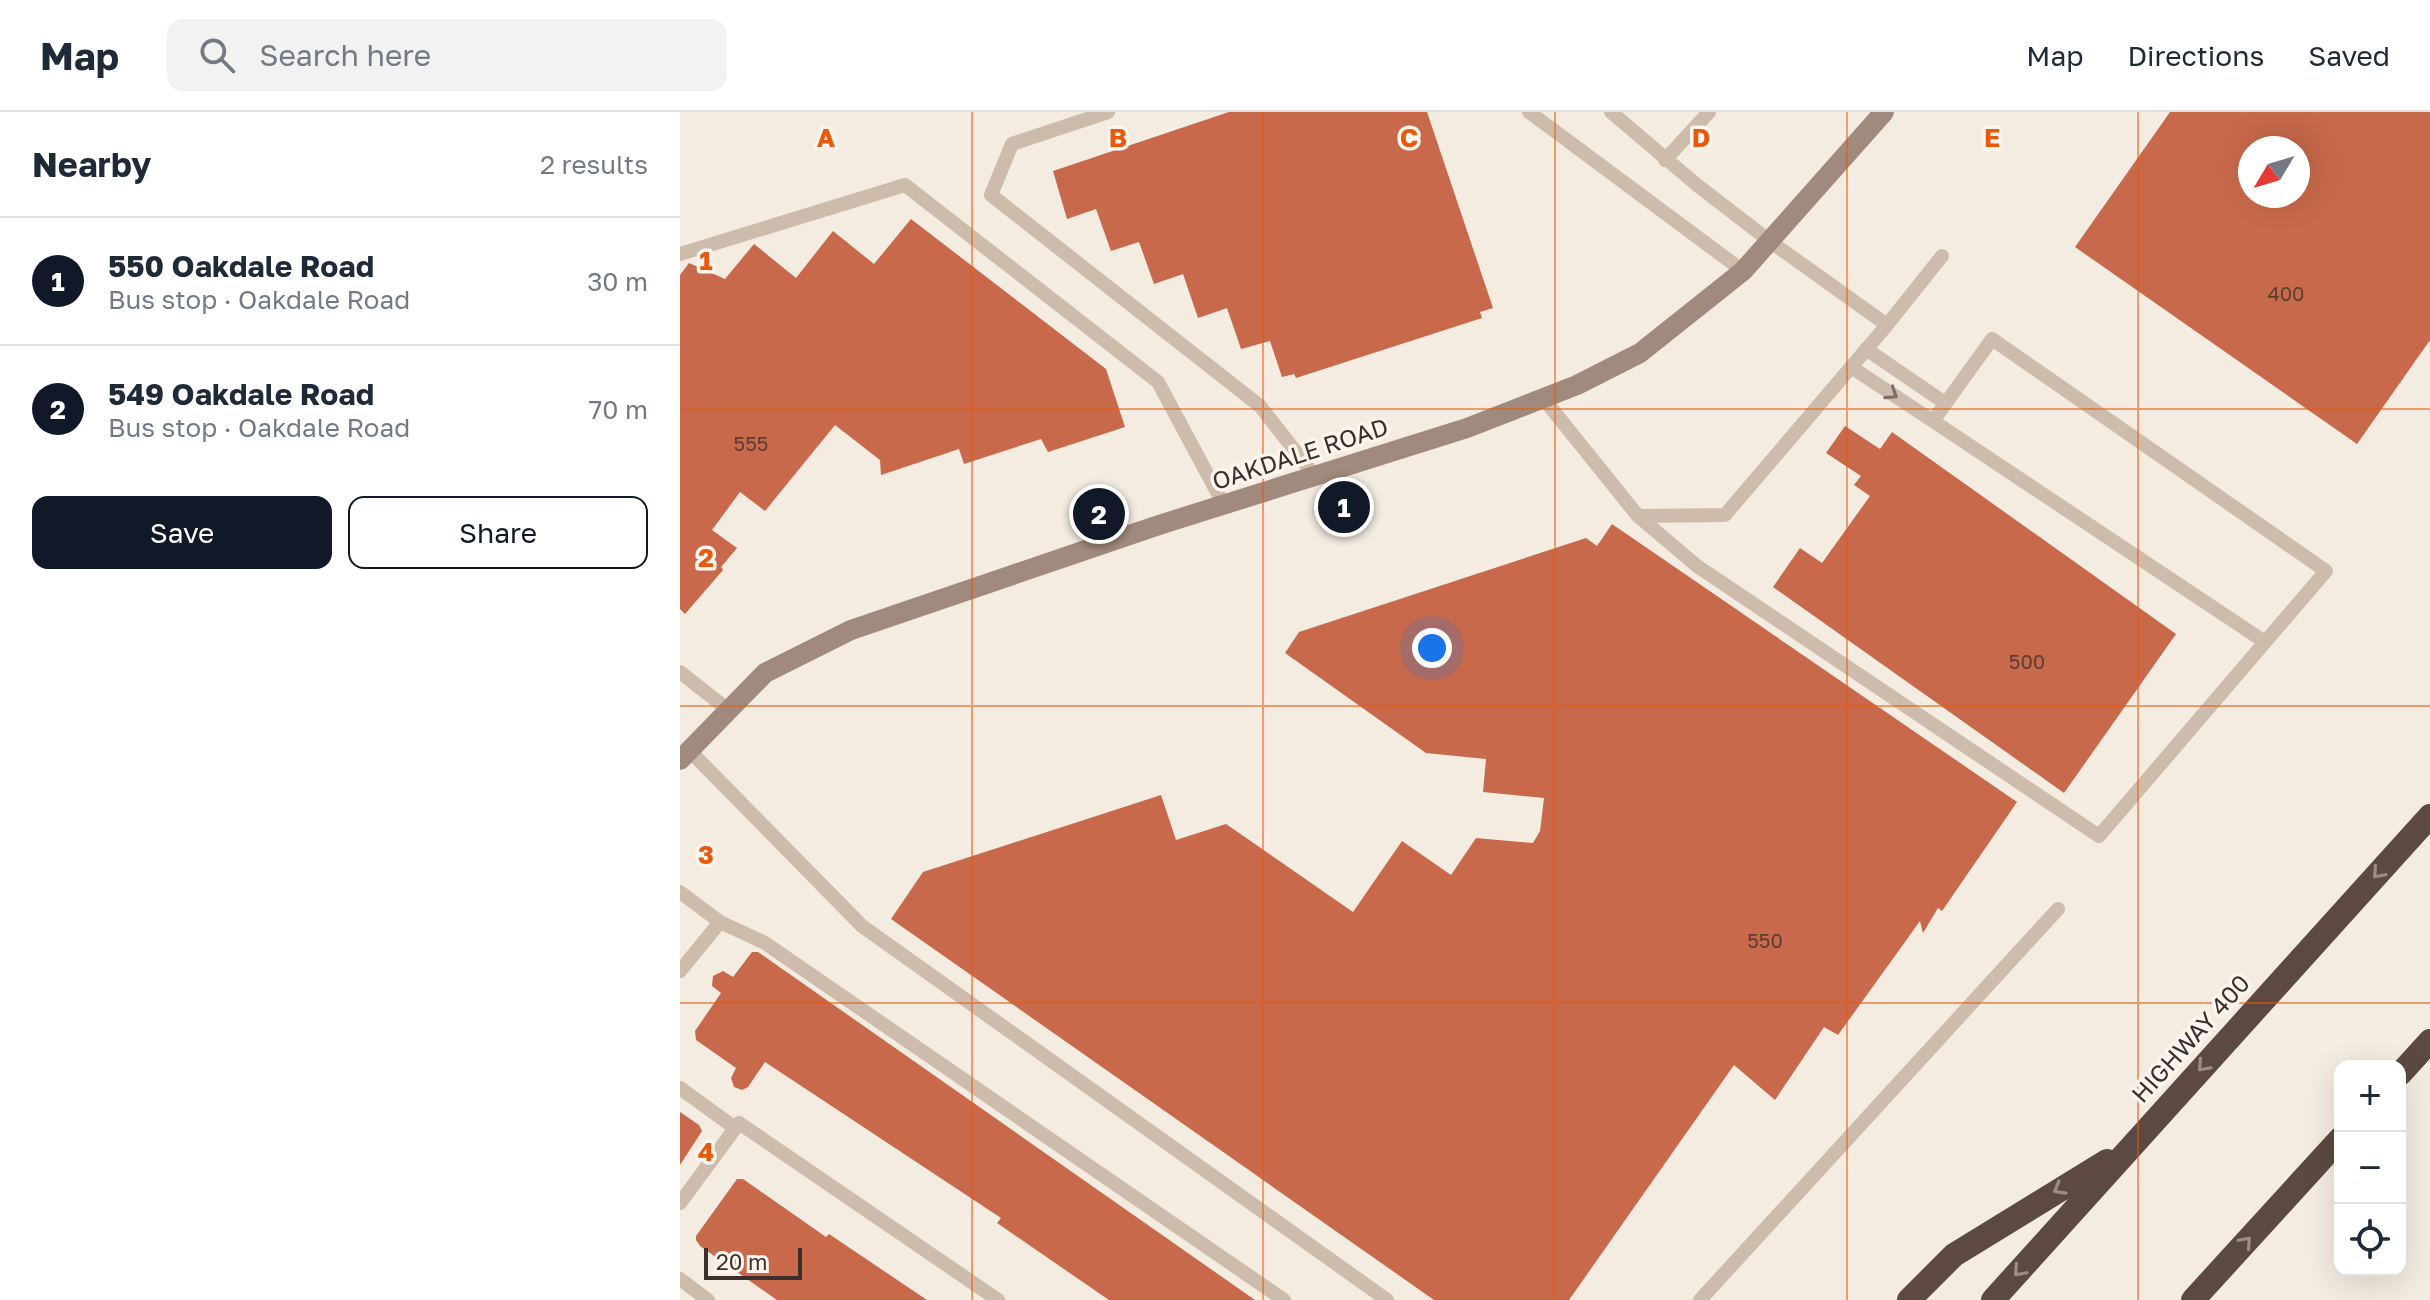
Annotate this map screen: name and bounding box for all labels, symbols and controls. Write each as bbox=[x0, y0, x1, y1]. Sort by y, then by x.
search box bbox=[167, 19, 727, 91]
text: Map bbox=[40, 33, 119, 78]
icon: search bbox=[195, 33, 239, 77]
text: Search here bbox=[259, 37, 431, 73]
text: Map bbox=[2026, 39, 2083, 72]
text: Directions bbox=[2127, 39, 2264, 72]
text: Saved bbox=[2308, 39, 2390, 72]
text: A bbox=[817, 122, 836, 153]
text: B bbox=[1109, 122, 1127, 153]
text: C bbox=[1400, 122, 1418, 153]
text: D bbox=[1692, 122, 1710, 153]
text: E bbox=[1984, 122, 2000, 153]
north arrow bbox=[2238, 136, 2310, 208]
text: Nearby bbox=[32, 144, 152, 184]
text: 2 results bbox=[540, 149, 648, 180]
text: 1 bbox=[699, 245, 713, 276]
text: 550 Oakdale Road bbox=[108, 248, 374, 284]
text: 1 bbox=[51, 266, 65, 297]
text: 30 m bbox=[587, 266, 648, 297]
house number: 400 bbox=[2268, 281, 2305, 305]
text: Bus stop · Oakdale Road bbox=[108, 284, 410, 315]
text: 549 Oakdale Road bbox=[108, 376, 374, 412]
one-way arrow bbox=[1883, 385, 1898, 400]
text: 2 bbox=[50, 394, 66, 425]
text: 70 m bbox=[589, 394, 648, 425]
street label: OAKDALE ROAD bbox=[1208, 411, 1392, 495]
text: Bus stop · Oakdale Road bbox=[108, 412, 410, 443]
house number: 555 bbox=[734, 431, 768, 455]
pin: 1 bbox=[1318, 477, 1370, 537]
pin: 2 bbox=[1073, 484, 1125, 544]
button: Save bbox=[32, 496, 332, 569]
button: Share bbox=[348, 496, 648, 569]
text: 2 bbox=[698, 542, 714, 573]
your location bbox=[1412, 628, 1452, 668]
house number: 500 bbox=[2009, 649, 2045, 673]
text: 3 bbox=[698, 839, 714, 870]
one-way arrow bbox=[2373, 864, 2387, 879]
house number: 550 bbox=[1747, 928, 1783, 952]
street label: HIGHWAY 400 bbox=[2125, 968, 2255, 1108]
one-way arrow bbox=[2198, 1056, 2212, 1071]
map controls bbox=[2334, 1060, 2406, 1276]
button: + bbox=[2334, 1060, 2406, 1132]
button: − bbox=[2334, 1132, 2406, 1204]
text: 4 bbox=[698, 1136, 714, 1167]
one-way arrow bbox=[2053, 1180, 2068, 1195]
button: locate bbox=[2334, 1204, 2406, 1276]
one-way arrow bbox=[2236, 1237, 2250, 1252]
scale bar bbox=[704, 1244, 802, 1280]
text: 20 m bbox=[716, 1248, 767, 1275]
one-way arrow bbox=[2014, 1262, 2029, 1277]

